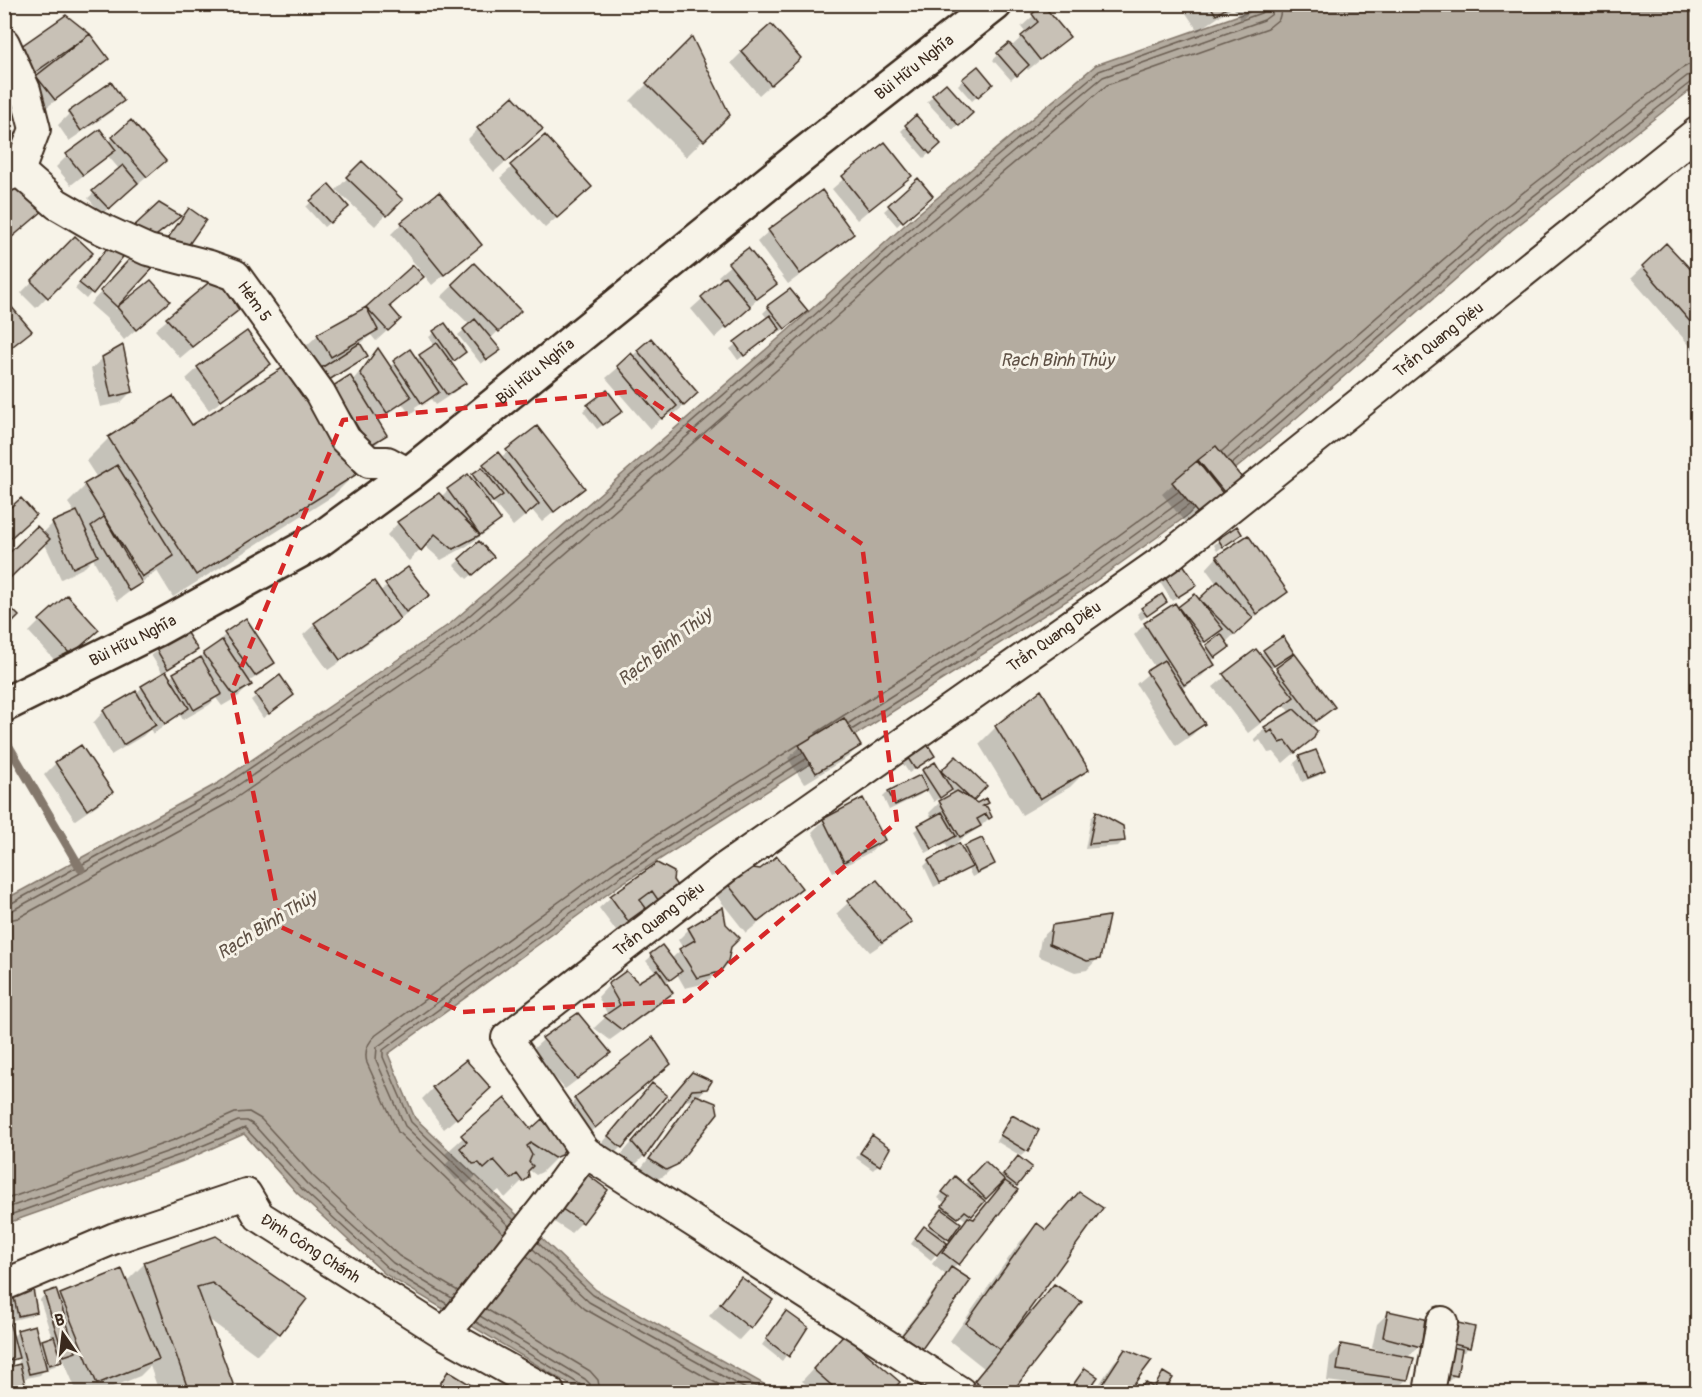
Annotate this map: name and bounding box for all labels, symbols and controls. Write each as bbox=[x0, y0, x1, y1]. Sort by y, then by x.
street label: Bùi Hữu Nghĩa bbox=[871, 30, 958, 105]
street label: Hẻm 5 bbox=[233, 278, 275, 326]
street label: Trần Quang Diệu bbox=[1390, 298, 1488, 382]
street label: Bùi Hữu Nghĩa bbox=[492, 334, 579, 409]
water label: Rạch Bình Thủy bbox=[1000, 349, 1116, 372]
street label: Trần Quang Diệu bbox=[1003, 597, 1105, 677]
water label: Rạch Bình Thủy bbox=[613, 602, 719, 691]
street label: Bùi Hữu Nghĩa bbox=[86, 610, 180, 671]
street label: Trần Quang Diệu bbox=[609, 878, 708, 961]
water label: Rạch Bình Thủy bbox=[213, 884, 323, 965]
street label: Đinh Công Chánh bbox=[257, 1209, 364, 1288]
north arrow bbox=[33, 1304, 93, 1364]
text: B bbox=[53, 1310, 66, 1331]

